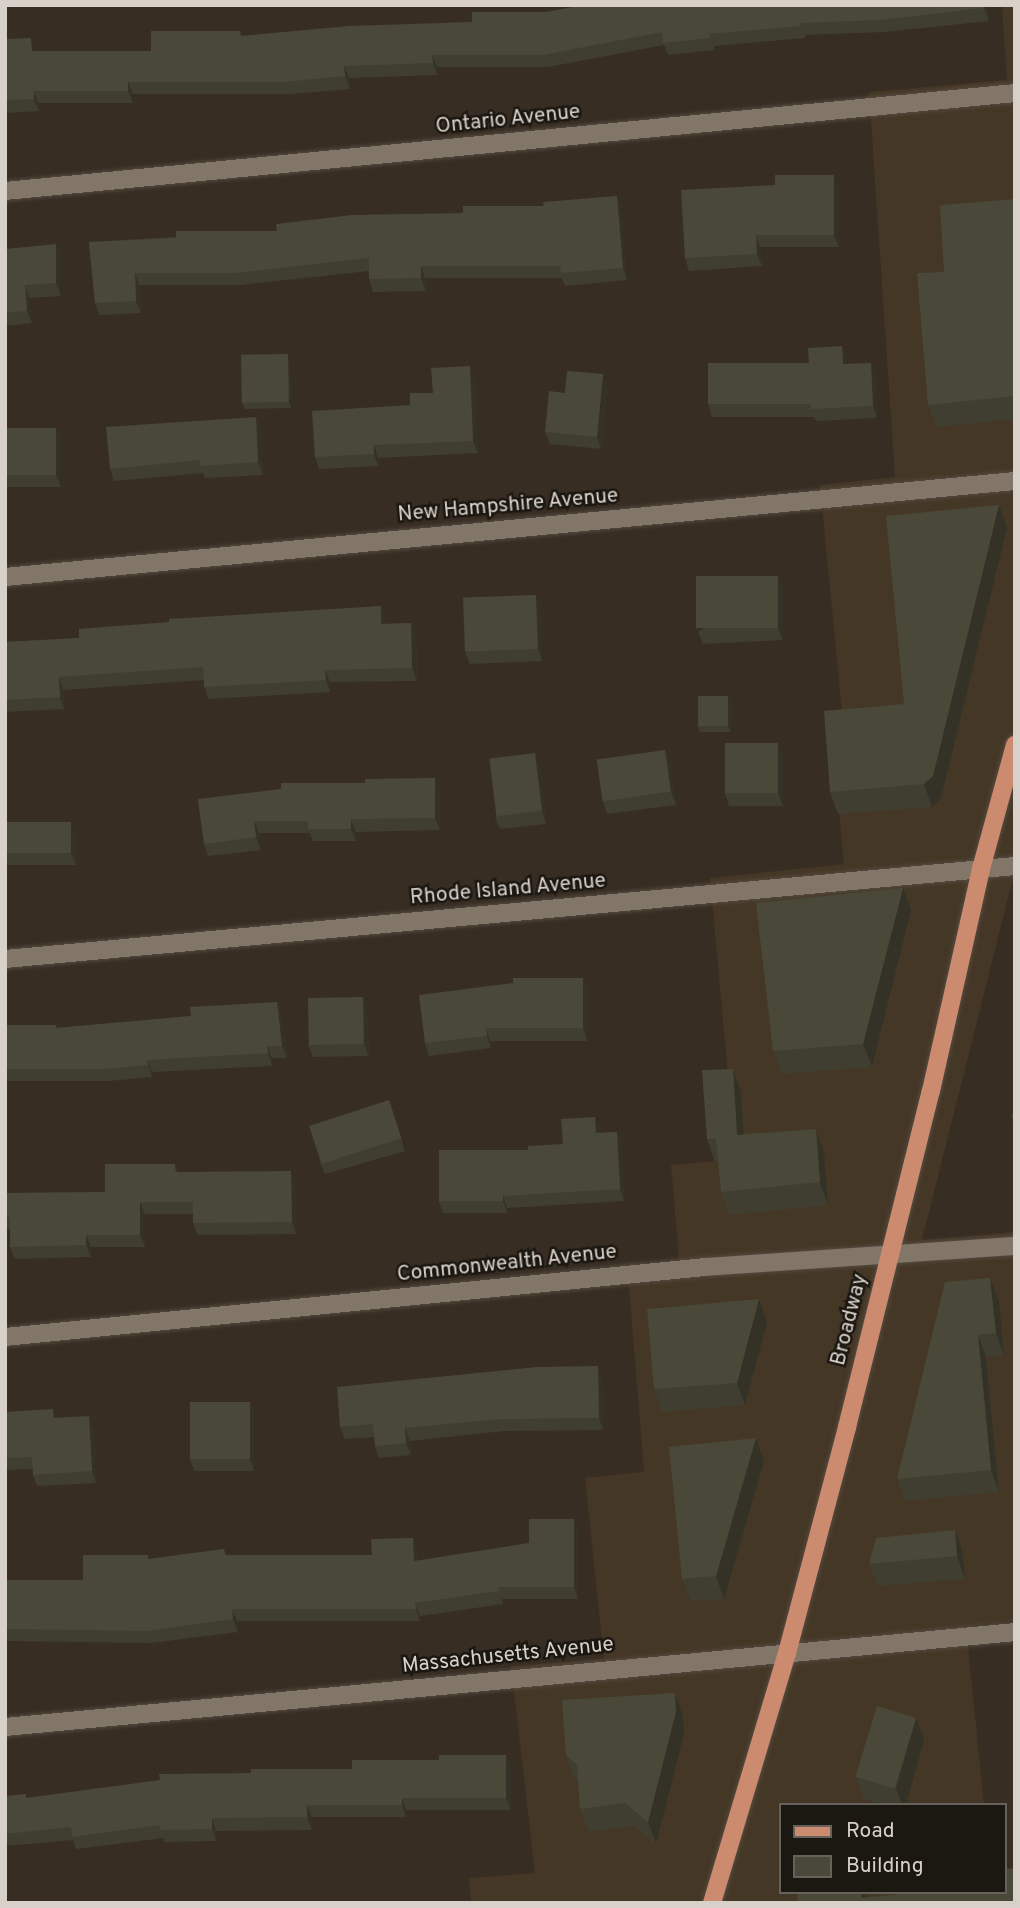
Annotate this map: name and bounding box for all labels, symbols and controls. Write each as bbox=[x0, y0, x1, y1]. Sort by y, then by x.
street label: Ontario Avenue bbox=[434, 100, 582, 140]
street label: New Hampshire Avenue bbox=[396, 484, 620, 528]
street label: Rhode Island Avenue bbox=[409, 869, 607, 911]
street label: Commonwealth Avenue bbox=[395, 1240, 619, 1288]
street label: Broadway bbox=[826, 1272, 874, 1368]
street label: Massachusetts Avenue bbox=[401, 1632, 615, 1680]
legend bbox=[778, 1803, 1006, 1894]
text: Road bbox=[846, 1818, 895, 1845]
text: Building bbox=[846, 1853, 924, 1880]

